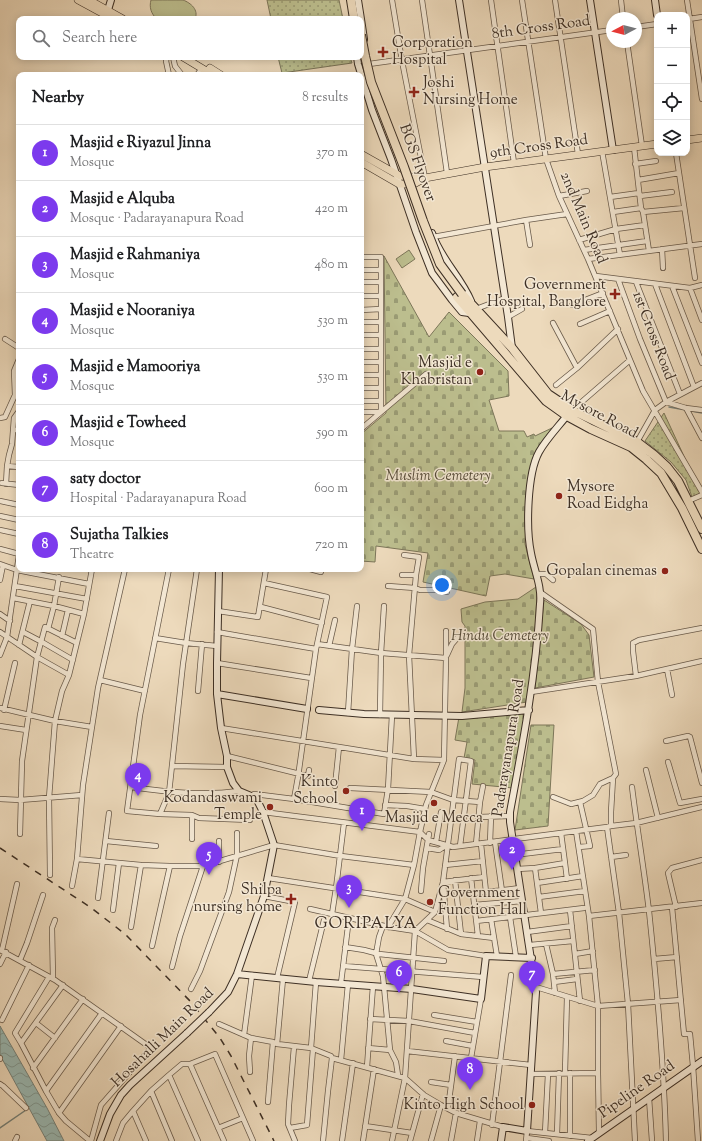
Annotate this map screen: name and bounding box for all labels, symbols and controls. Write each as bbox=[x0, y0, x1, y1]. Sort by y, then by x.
street label: 8th Cross Road bbox=[490, 11, 592, 45]
north arrow bbox=[606, 12, 642, 48]
map controls bbox=[654, 12, 690, 156]
button: + bbox=[654, 12, 690, 48]
search box bbox=[16, 16, 364, 60]
icon: search bbox=[30, 27, 52, 49]
text: Search here bbox=[62, 28, 137, 49]
place label: Corporation Hospital bbox=[392, 33, 473, 71]
marker: Corporation Hospital bbox=[377, 46, 389, 58]
button: − bbox=[654, 48, 690, 84]
place label: Joshi Nursing Home bbox=[422, 73, 518, 111]
button: locate bbox=[654, 84, 690, 120]
text: Nearby bbox=[32, 86, 84, 110]
marker: Joshi Nursing Home bbox=[408, 86, 420, 98]
text: 8 results bbox=[302, 89, 348, 107]
button: layers bbox=[654, 120, 690, 156]
street label: BGS Flyover bbox=[393, 121, 441, 205]
street label: 9th Cross Road bbox=[489, 130, 590, 164]
text: Masjid e Riyazul Jinna bbox=[70, 133, 211, 154]
text: 1 bbox=[43, 144, 47, 162]
text: 370 m bbox=[316, 144, 348, 162]
text: Mosque bbox=[70, 154, 115, 172]
street label: 2nd Main Road bbox=[554, 169, 612, 268]
text: Masjid e Alquba bbox=[70, 189, 175, 210]
text: 2 bbox=[42, 200, 48, 218]
text: 420 m bbox=[315, 200, 348, 218]
text: Mosque · Padarayanapura Road bbox=[70, 210, 244, 228]
text: Masjid e Rahmaniya bbox=[70, 245, 200, 266]
text: 3 bbox=[42, 256, 48, 274]
text: 480 m bbox=[315, 256, 348, 274]
text: Mosque bbox=[70, 266, 115, 284]
place label: Government Hospital, Banglore bbox=[487, 275, 606, 313]
marker: Government Hospital, Banglore bbox=[609, 288, 621, 300]
street label: 1st Cross Road bbox=[626, 288, 680, 384]
text: Masjid e Nooraniya bbox=[70, 301, 195, 322]
text: 4 bbox=[42, 312, 48, 330]
text: 530 m bbox=[318, 312, 348, 330]
text: Mosque bbox=[70, 322, 115, 340]
place label: Masjid e Khabristan bbox=[401, 353, 472, 391]
text: Masjid e Mamooriya bbox=[70, 357, 200, 378]
marker: Masjid e Khabristan bbox=[475, 367, 485, 377]
text: 5 bbox=[43, 368, 47, 386]
text: 530 m bbox=[318, 368, 348, 386]
text: Mosque bbox=[70, 378, 115, 396]
street label: Mysore Road bbox=[557, 386, 642, 444]
text: Masjid e Towheed bbox=[70, 413, 186, 434]
text: 6 bbox=[42, 424, 48, 442]
text: 590 m bbox=[317, 424, 348, 442]
text: Mosque bbox=[70, 434, 115, 452]
park label: Muslim Cemetery bbox=[385, 466, 491, 487]
text: saty doctor bbox=[70, 469, 141, 490]
place label: Mysore Road Eidgha bbox=[567, 477, 649, 515]
text: 7 bbox=[42, 480, 48, 498]
text: 600 m bbox=[314, 480, 348, 498]
text: Hospital · Padarayanapura Road bbox=[70, 490, 247, 508]
marker: Mysore Road Eidgha bbox=[554, 491, 564, 501]
text: Sujatha Talkies bbox=[70, 525, 168, 546]
text: 8 bbox=[42, 536, 48, 554]
text: 720 m bbox=[315, 536, 348, 554]
text: Theatre bbox=[70, 546, 114, 564]
place label: Gopalan cinemas bbox=[546, 561, 657, 582]
marker: Gopalan cinemas bbox=[660, 566, 670, 576]
your location bbox=[432, 575, 452, 595]
park label: Hindu Cemetery bbox=[451, 626, 549, 647]
street label: Padarayanapura Road bbox=[488, 677, 530, 818]
pin: 4 bbox=[125, 763, 151, 796]
place label: Kinto School bbox=[293, 772, 338, 810]
marker: Kinto School bbox=[341, 786, 351, 796]
place label: Kodandaswami Temple bbox=[163, 788, 262, 826]
pin: 1 bbox=[349, 798, 375, 831]
marker: Masjid e Mecca bbox=[429, 798, 439, 808]
marker: Kodandaswami Temple bbox=[265, 802, 275, 812]
place label: Masjid e Mecca bbox=[385, 808, 483, 829]
pin: 2 bbox=[499, 837, 525, 870]
pin: 5 bbox=[196, 842, 222, 875]
pin: 3 bbox=[336, 875, 362, 908]
place label: Shilpa nursing home bbox=[194, 880, 282, 918]
place label: Government Function Hall bbox=[438, 883, 527, 921]
marker: Shilpa nursing home bbox=[285, 893, 297, 905]
marker: Government Function Hall bbox=[425, 897, 435, 907]
district label: GORIPALYA bbox=[314, 913, 418, 936]
pin: 6 bbox=[386, 960, 412, 993]
pin: 7 bbox=[519, 961, 545, 994]
street label: Hosahalli Main Road bbox=[107, 983, 219, 1093]
street label: Pipeline Road bbox=[595, 1056, 680, 1124]
pin: 8 bbox=[457, 1057, 483, 1090]
place label: Kinto High School bbox=[403, 1095, 524, 1116]
marker: Kinto High School bbox=[527, 1100, 537, 1110]

